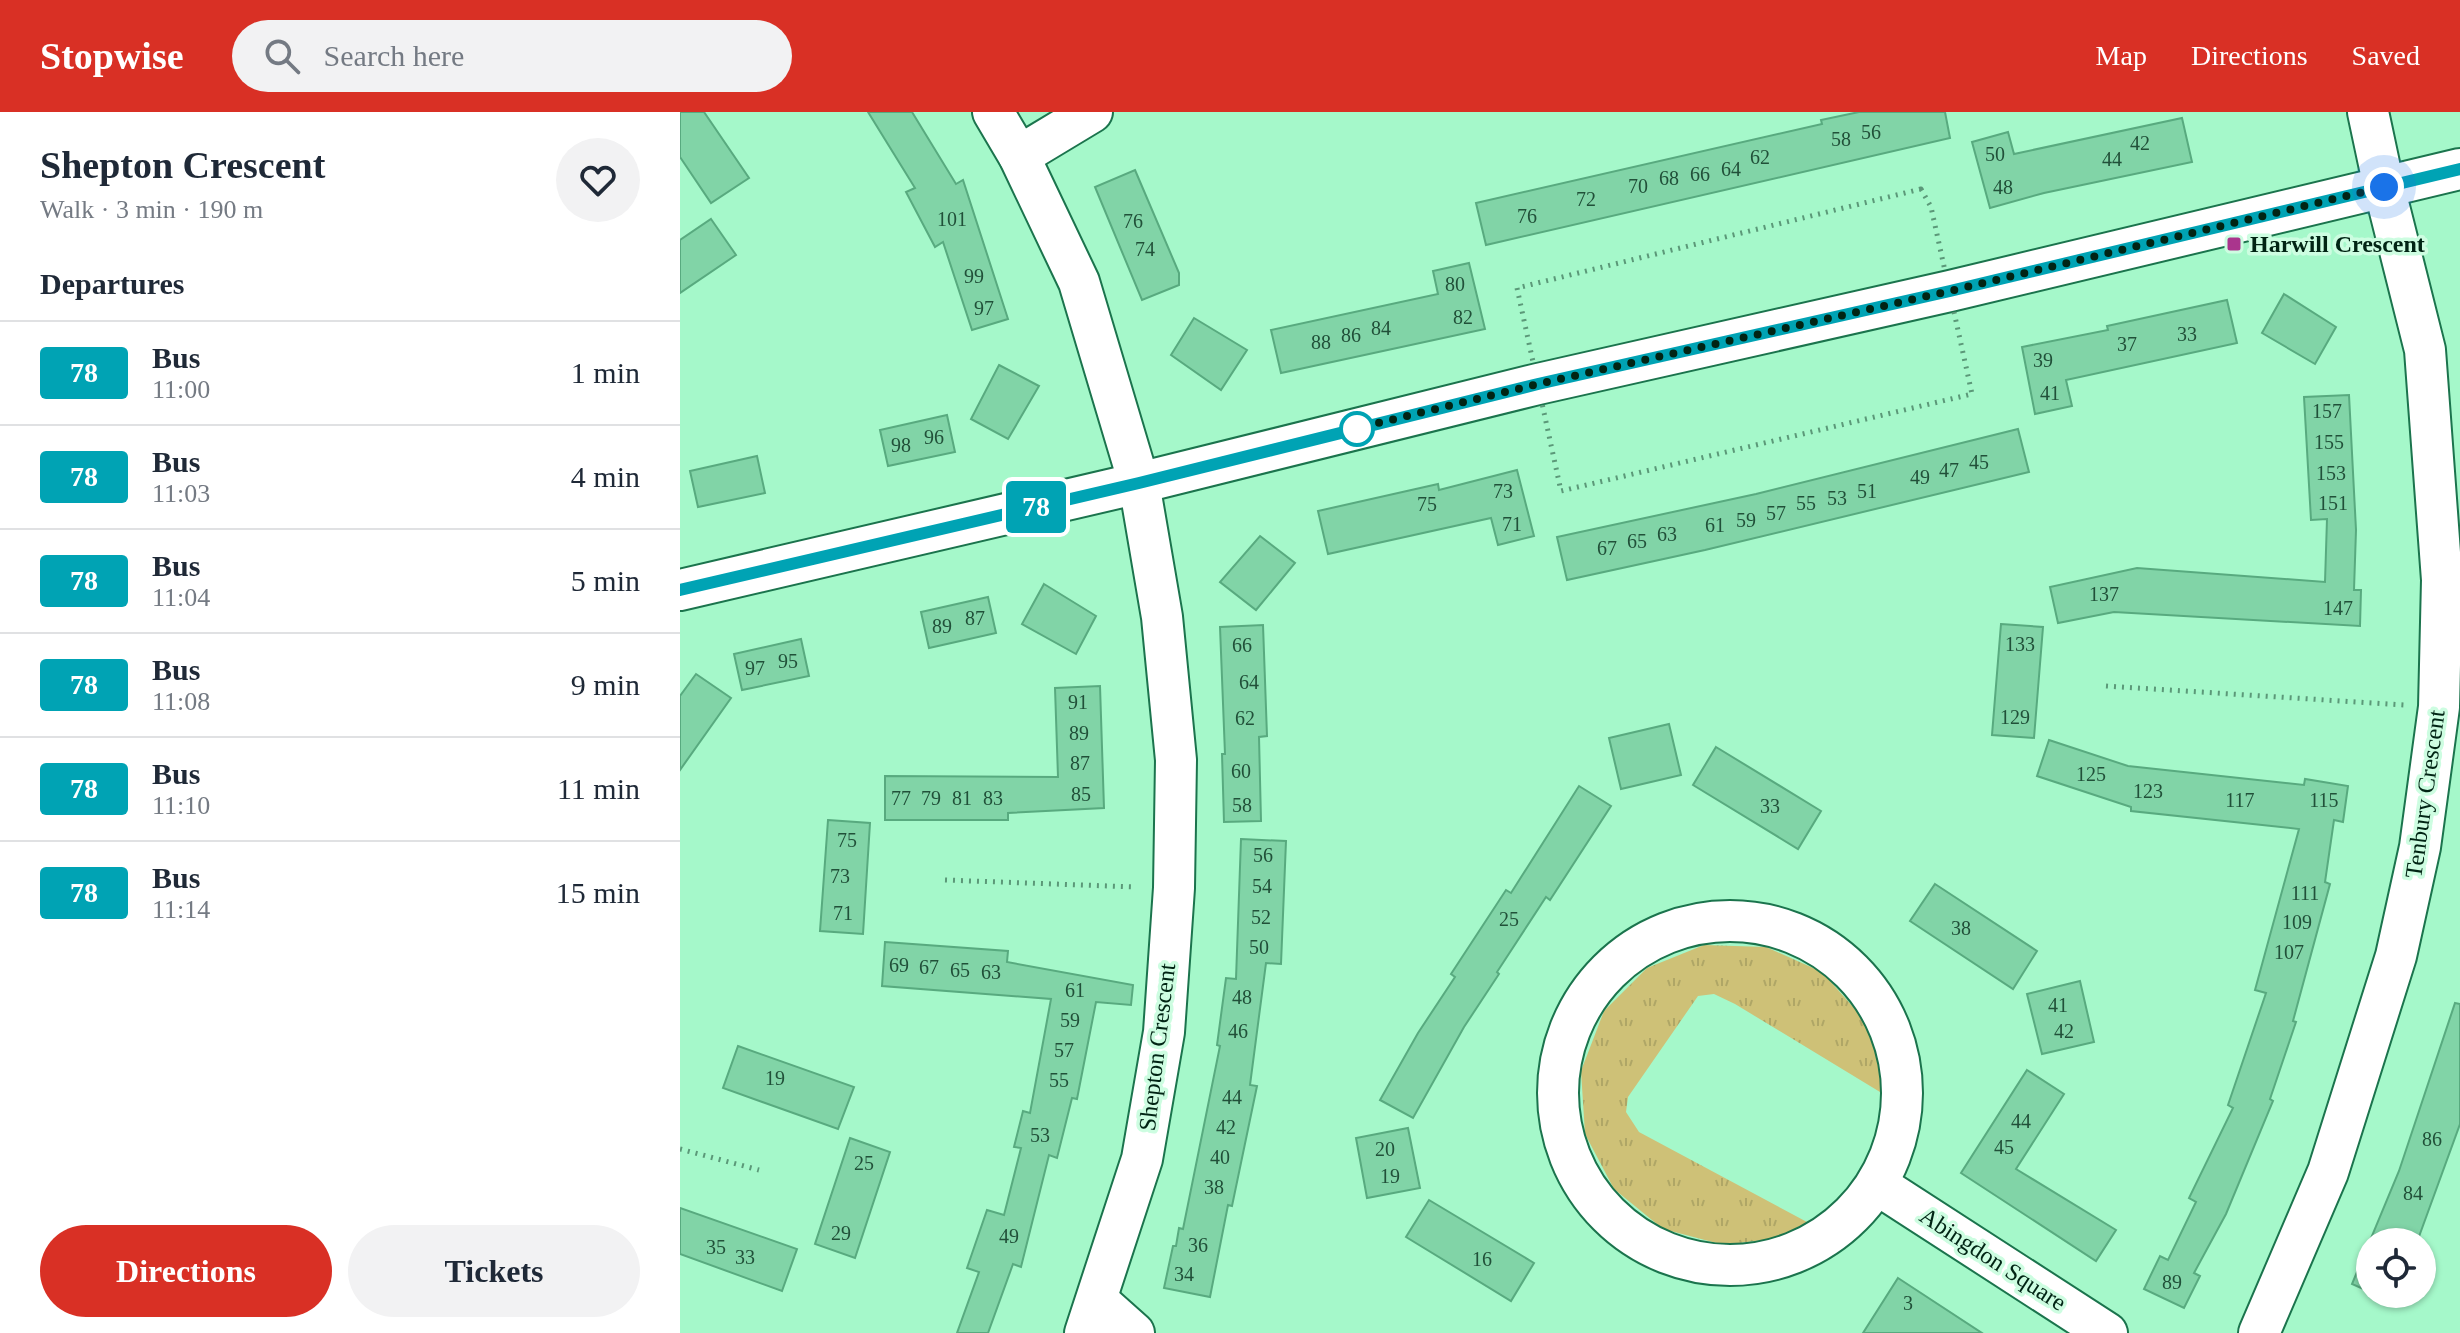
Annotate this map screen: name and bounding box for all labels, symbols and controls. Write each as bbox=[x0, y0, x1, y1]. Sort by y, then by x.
search box bbox=[232, 20, 792, 92]
icon: search bbox=[260, 34, 304, 78]
text: Stopwise bbox=[40, 35, 184, 77]
text: Search here bbox=[324, 39, 464, 72]
text: Map bbox=[2096, 40, 2147, 71]
text: Directions bbox=[2191, 40, 2308, 71]
text: Saved bbox=[2352, 40, 2420, 71]
house number: 56 bbox=[1861, 121, 1881, 143]
house number: 58 bbox=[1831, 128, 1851, 150]
house number: 42 bbox=[2130, 132, 2150, 154]
button: heart bbox=[556, 138, 640, 222]
house number: 50 bbox=[1985, 143, 2005, 165]
text: Shepton Crescent bbox=[40, 144, 325, 186]
house number: 62 bbox=[1750, 146, 1770, 168]
house number: 44 bbox=[2102, 148, 2122, 170]
house number: 64 bbox=[1721, 158, 1741, 180]
house number: 66 bbox=[1690, 163, 1710, 185]
house number: 68 bbox=[1659, 167, 1679, 189]
your location bbox=[2364, 167, 2404, 207]
house number: 70 bbox=[1628, 175, 1648, 197]
house number: 48 bbox=[1993, 176, 2013, 198]
house number: 72 bbox=[1576, 188, 1596, 210]
text: Walk · 3 min · 190 m bbox=[40, 195, 263, 224]
house number: 76 bbox=[1517, 205, 1537, 227]
house number: 101 bbox=[937, 208, 967, 230]
house number: 76 bbox=[1123, 210, 1143, 232]
place label: Harwill Crescent bbox=[2250, 231, 2425, 257]
marker: Harwill Crescent bbox=[2225, 235, 2243, 253]
house number: 74 bbox=[1135, 238, 1155, 260]
house number: 99 bbox=[964, 265, 984, 287]
text: Departures bbox=[40, 267, 184, 300]
house number: 80 bbox=[1445, 273, 1465, 295]
house number: 97 bbox=[974, 297, 994, 319]
house number: 82 bbox=[1453, 306, 1473, 328]
house number: 84 bbox=[1371, 317, 1391, 339]
house number: 33 bbox=[2177, 323, 2197, 345]
house number: 86 bbox=[1341, 324, 1361, 346]
house number: 88 bbox=[1311, 331, 1331, 353]
house number: 37 bbox=[2117, 333, 2137, 355]
text: Bus bbox=[152, 341, 200, 374]
house number: 39 bbox=[2033, 349, 2053, 371]
text: 1 min bbox=[571, 356, 640, 389]
text: 78 bbox=[70, 357, 98, 388]
text: 11:00 bbox=[152, 375, 210, 404]
house number: 41 bbox=[2040, 382, 2060, 404]
house number: 157 bbox=[2312, 400, 2342, 422]
unlabelled marker bbox=[1340, 412, 1374, 446]
house number: 96 bbox=[924, 426, 944, 448]
house number: 155 bbox=[2314, 431, 2344, 453]
house number: 98 bbox=[891, 434, 911, 456]
text: Bus bbox=[152, 445, 200, 478]
house number: 45 bbox=[1969, 451, 1989, 473]
house number: 47 bbox=[1939, 459, 1959, 481]
text: 4 min bbox=[571, 460, 640, 493]
text: 78 bbox=[70, 461, 98, 492]
house number: 153 bbox=[2316, 462, 2346, 484]
house number: 49 bbox=[1910, 466, 1930, 488]
text: 11:03 bbox=[152, 479, 210, 508]
house number: 73 bbox=[1493, 480, 1513, 502]
house number: 51 bbox=[1857, 480, 1877, 502]
line badge: 78 bbox=[1000, 481, 1072, 533]
house number: 53 bbox=[1827, 487, 1847, 509]
text: 78 bbox=[1022, 491, 1050, 522]
house number: 55 bbox=[1796, 492, 1816, 514]
house number: 151 bbox=[2318, 492, 2348, 514]
house number: 75 bbox=[1417, 493, 1437, 515]
house number: 57 bbox=[1766, 502, 1786, 524]
house number: 59 bbox=[1736, 509, 1756, 531]
house number: 71 bbox=[1502, 513, 1522, 535]
house number: 61 bbox=[1705, 514, 1725, 536]
house number: 63 bbox=[1657, 523, 1677, 545]
house number: 65 bbox=[1627, 530, 1647, 552]
house number: 67 bbox=[1597, 537, 1617, 559]
text: Bus bbox=[152, 549, 200, 582]
text: 5 min bbox=[571, 564, 640, 597]
text: 78 bbox=[70, 565, 98, 596]
text: 11:04 bbox=[152, 583, 210, 612]
house number: 137 bbox=[2089, 583, 2119, 605]
house number: 147 bbox=[2323, 597, 2353, 619]
house number: 87 bbox=[965, 607, 985, 629]
house number: 89 bbox=[932, 615, 952, 637]
house number: 133 bbox=[2005, 633, 2035, 655]
house number: 66 bbox=[1232, 634, 1252, 656]
house number: 95 bbox=[778, 650, 798, 672]
text: Bus bbox=[152, 653, 200, 686]
house number: 97 bbox=[745, 657, 765, 679]
text: 9 min bbox=[571, 668, 640, 701]
text: 78 bbox=[70, 669, 98, 700]
house number: 64 bbox=[1239, 671, 1259, 693]
text: 11:08 bbox=[152, 687, 210, 716]
house number: 91 bbox=[1068, 691, 1088, 713]
house number: 129 bbox=[2000, 706, 2030, 728]
house number: 62 bbox=[1235, 707, 1255, 729]
street label: Tenbury Crescent bbox=[2400, 708, 2450, 880]
house number: 89 bbox=[1069, 722, 1089, 744]
house number: 87 bbox=[1070, 752, 1090, 774]
text: Bus bbox=[152, 757, 200, 790]
house number: 60 bbox=[1231, 760, 1251, 782]
house number: 125 bbox=[2076, 763, 2106, 785]
text: 11 min bbox=[557, 772, 640, 805]
text: 78 bbox=[70, 773, 98, 804]
house number: 123 bbox=[2133, 780, 2163, 802]
house number: 85 bbox=[1071, 783, 1091, 805]
house number: 77 bbox=[891, 787, 911, 809]
house number: 79 bbox=[921, 787, 941, 809]
house number: 81 bbox=[952, 787, 972, 809]
house number: 83 bbox=[983, 787, 1003, 809]
house number: 117 bbox=[2225, 789, 2255, 811]
house number: 115 bbox=[2309, 789, 2339, 811]
text: 11:10 bbox=[152, 791, 210, 820]
house number: 58 bbox=[1232, 794, 1252, 816]
house number: 33 bbox=[1760, 795, 1780, 817]
house number: 75 bbox=[837, 829, 857, 851]
house number: 56 bbox=[1253, 844, 1273, 866]
text: Bus bbox=[152, 861, 200, 894]
house number: 73 bbox=[830, 865, 850, 887]
house number: 54 bbox=[1252, 875, 1272, 897]
text: 15 min bbox=[556, 876, 640, 909]
text: 78 bbox=[70, 877, 98, 908]
house number: 111 bbox=[2291, 882, 2319, 904]
text: 11:14 bbox=[152, 895, 210, 924]
house number: 71 bbox=[833, 902, 853, 924]
house number: 52 bbox=[1251, 906, 1271, 928]
house number: 25 bbox=[1499, 908, 1519, 930]
house number: 109 bbox=[2282, 911, 2312, 933]
house number: 38 bbox=[1951, 917, 1971, 939]
house number: 50 bbox=[1249, 936, 1269, 958]
house number: 107 bbox=[2274, 941, 2304, 963]
house number: 69 bbox=[889, 954, 909, 976]
house number: 67 bbox=[919, 956, 939, 978]
house number: 65 bbox=[950, 959, 970, 981]
house number: 63 bbox=[981, 961, 1001, 983]
street label: Shepton Crescent bbox=[1134, 961, 1180, 1132]
house number: 61 bbox=[1065, 979, 1085, 1001]
house number: 48 bbox=[1232, 986, 1252, 1008]
house number: 41 bbox=[2048, 994, 2068, 1016]
house number: 59 bbox=[1060, 1009, 1080, 1031]
house number: 46 bbox=[1228, 1020, 1248, 1042]
house number: 42 bbox=[2054, 1020, 2074, 1042]
house number: 57 bbox=[1054, 1039, 1074, 1061]
house number: 19 bbox=[765, 1067, 785, 1089]
house number: 55 bbox=[1049, 1069, 1069, 1091]
house number: 44 bbox=[1222, 1086, 1242, 1108]
house number: 44 bbox=[2011, 1110, 2031, 1132]
house number: 42 bbox=[1216, 1116, 1236, 1138]
house number: 53 bbox=[1030, 1124, 1050, 1146]
house number: 86 bbox=[2422, 1128, 2442, 1150]
house number: 45 bbox=[1994, 1136, 2014, 1158]
house number: 20 bbox=[1375, 1138, 1395, 1160]
house number: 40 bbox=[1210, 1146, 1230, 1168]
house number: 25 bbox=[854, 1152, 874, 1174]
house number: 19 bbox=[1380, 1165, 1400, 1187]
house number: 38 bbox=[1204, 1176, 1224, 1198]
house number: 84 bbox=[2403, 1182, 2423, 1204]
street label: Abingdon Square bbox=[1915, 1202, 2071, 1316]
house number: 29 bbox=[831, 1222, 851, 1244]
button: Directions bbox=[40, 1225, 332, 1317]
button: Tickets bbox=[348, 1225, 640, 1317]
house number: 49 bbox=[999, 1225, 1019, 1247]
map controls bbox=[2356, 1228, 2436, 1308]
button: locate bbox=[2356, 1228, 2436, 1308]
house number: 36 bbox=[1188, 1234, 1208, 1256]
house number: 35 bbox=[706, 1236, 726, 1258]
house number: 33 bbox=[735, 1246, 755, 1268]
house number: 16 bbox=[1472, 1248, 1492, 1270]
house number: 34 bbox=[1174, 1263, 1194, 1285]
house number: 89 bbox=[2162, 1271, 2182, 1293]
house number: 3 bbox=[1903, 1292, 1913, 1314]

